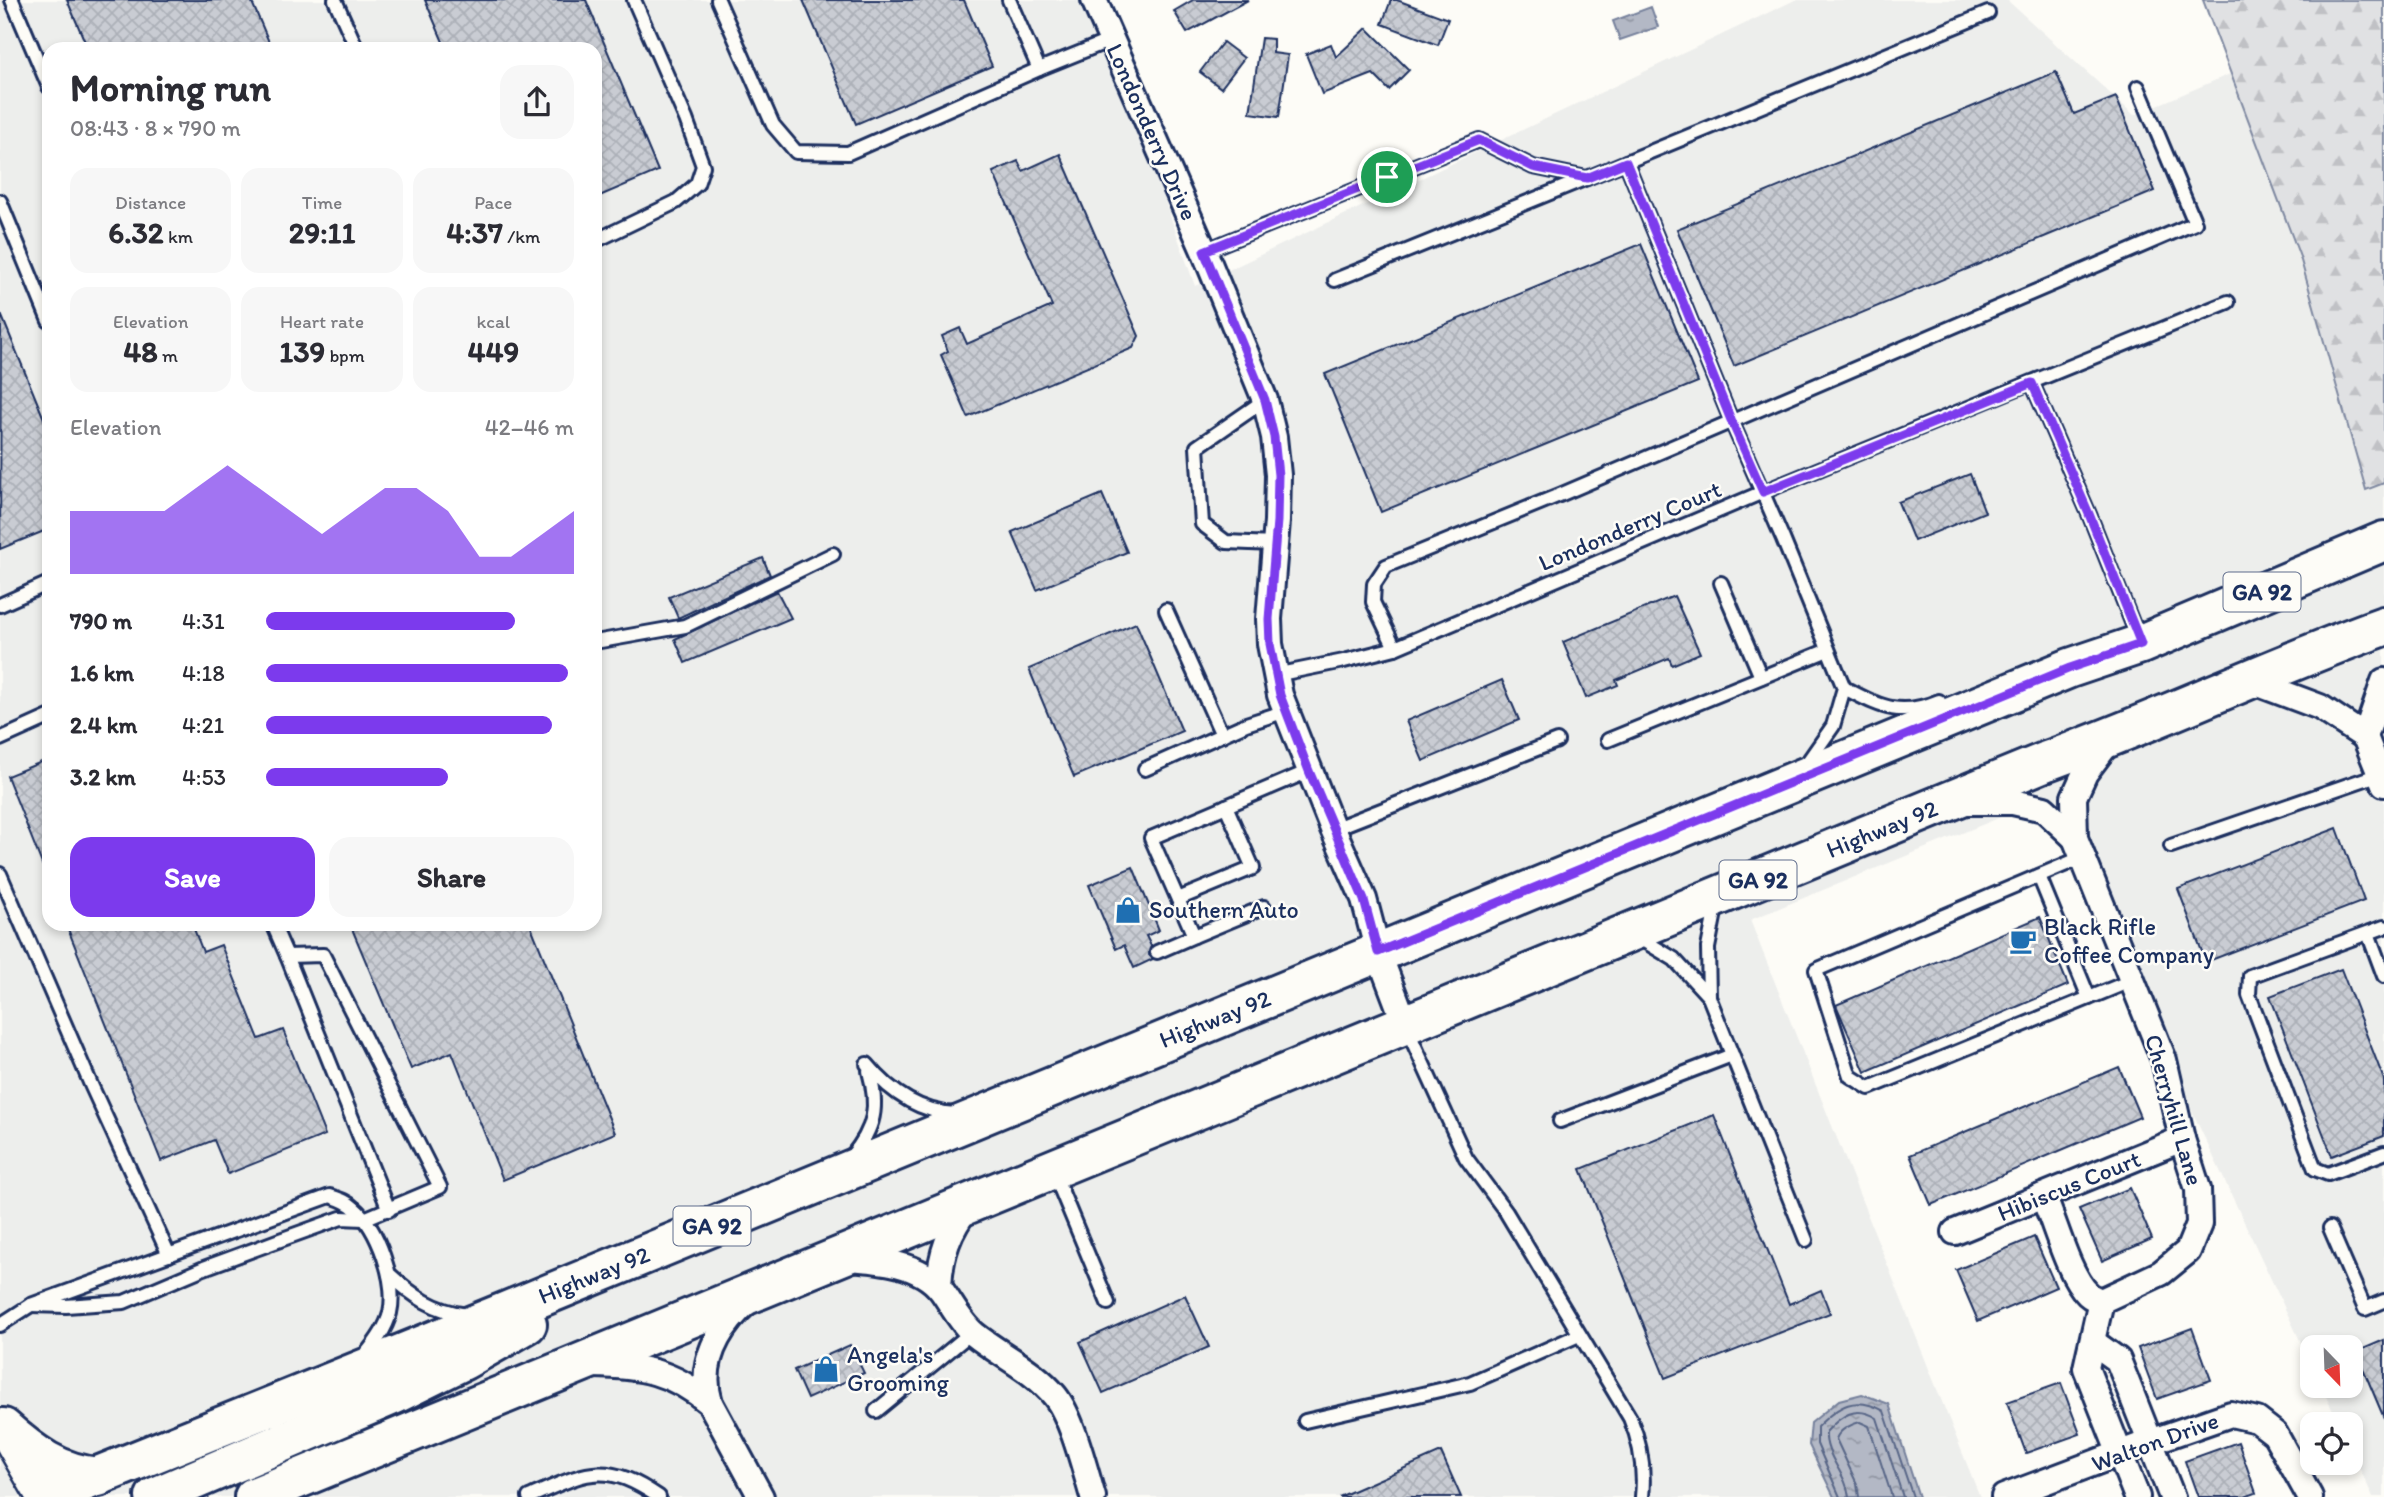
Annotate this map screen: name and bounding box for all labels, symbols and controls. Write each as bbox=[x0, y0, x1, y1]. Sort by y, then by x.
street label: Londonderry Drive bbox=[1101, 39, 1204, 225]
text: Morning run bbox=[70, 65, 271, 111]
button: share bbox=[500, 65, 574, 139]
text: 08:43 · 8 × 790 m bbox=[70, 114, 241, 142]
pin bbox=[1357, 147, 1417, 207]
icon: arrive bbox=[1368, 158, 1406, 196]
text: Distance bbox=[115, 191, 186, 214]
text: Time bbox=[302, 191, 342, 214]
text: Pace bbox=[474, 191, 512, 214]
text: 6.32 bbox=[108, 214, 164, 251]
text: 29:11 bbox=[289, 214, 355, 251]
text: 4:37 bbox=[446, 214, 503, 251]
text: km bbox=[164, 225, 193, 248]
text: /km bbox=[503, 225, 540, 248]
text: Elevation bbox=[113, 310, 188, 333]
text: Heart rate bbox=[280, 310, 364, 333]
text: kcal bbox=[476, 310, 510, 333]
text: 48 bbox=[123, 333, 158, 370]
text: 139 bbox=[279, 333, 325, 370]
text: 449 bbox=[467, 333, 519, 370]
text: m bbox=[158, 344, 178, 367]
text: bpm bbox=[325, 344, 365, 367]
text: Elevation bbox=[70, 413, 161, 441]
text: 42–46 m bbox=[485, 413, 574, 441]
street label: Londonderry Court bbox=[1534, 474, 1725, 577]
road number: GA 92 bbox=[2224, 572, 2300, 612]
text: 790 m bbox=[70, 607, 132, 635]
text: 4:31 bbox=[182, 607, 225, 635]
text: 1.6 km bbox=[70, 659, 134, 687]
text: 4:18 bbox=[182, 659, 225, 687]
text: 2.4 km bbox=[70, 711, 137, 739]
text: 4:21 bbox=[182, 711, 224, 739]
text: 3.2 km bbox=[70, 763, 136, 791]
text: 4:53 bbox=[182, 763, 226, 791]
street label: Highway 92 bbox=[1822, 793, 1942, 864]
button: Save bbox=[70, 837, 315, 917]
button: Share bbox=[329, 837, 574, 917]
road number: GA 92 bbox=[1720, 860, 1796, 900]
shop icon: Southern Auto bbox=[1113, 895, 1143, 925]
place label: Southern Auto bbox=[1149, 895, 1299, 924]
place label: Black Rifle Coffee Company bbox=[2044, 912, 2214, 969]
cafe icon: Black Rifle Coffee Company bbox=[2008, 926, 2038, 956]
street label: Highway 92 bbox=[1155, 983, 1275, 1054]
street label: Cherryhill Lane bbox=[2139, 1031, 2210, 1189]
street label: Hibiscus Court bbox=[1993, 1144, 2145, 1227]
road number: GA 92 bbox=[674, 1206, 750, 1246]
street label: Highway 92 bbox=[534, 1239, 654, 1310]
north arrow bbox=[2300, 1335, 2362, 1398]
map controls bbox=[2300, 1335, 2363, 1475]
place label: Angela's Grooming bbox=[847, 1340, 950, 1397]
shop icon: Angela's Grooming bbox=[811, 1354, 841, 1384]
street label: Walton Drive bbox=[2087, 1405, 2222, 1478]
button: locate bbox=[2300, 1412, 2363, 1475]

